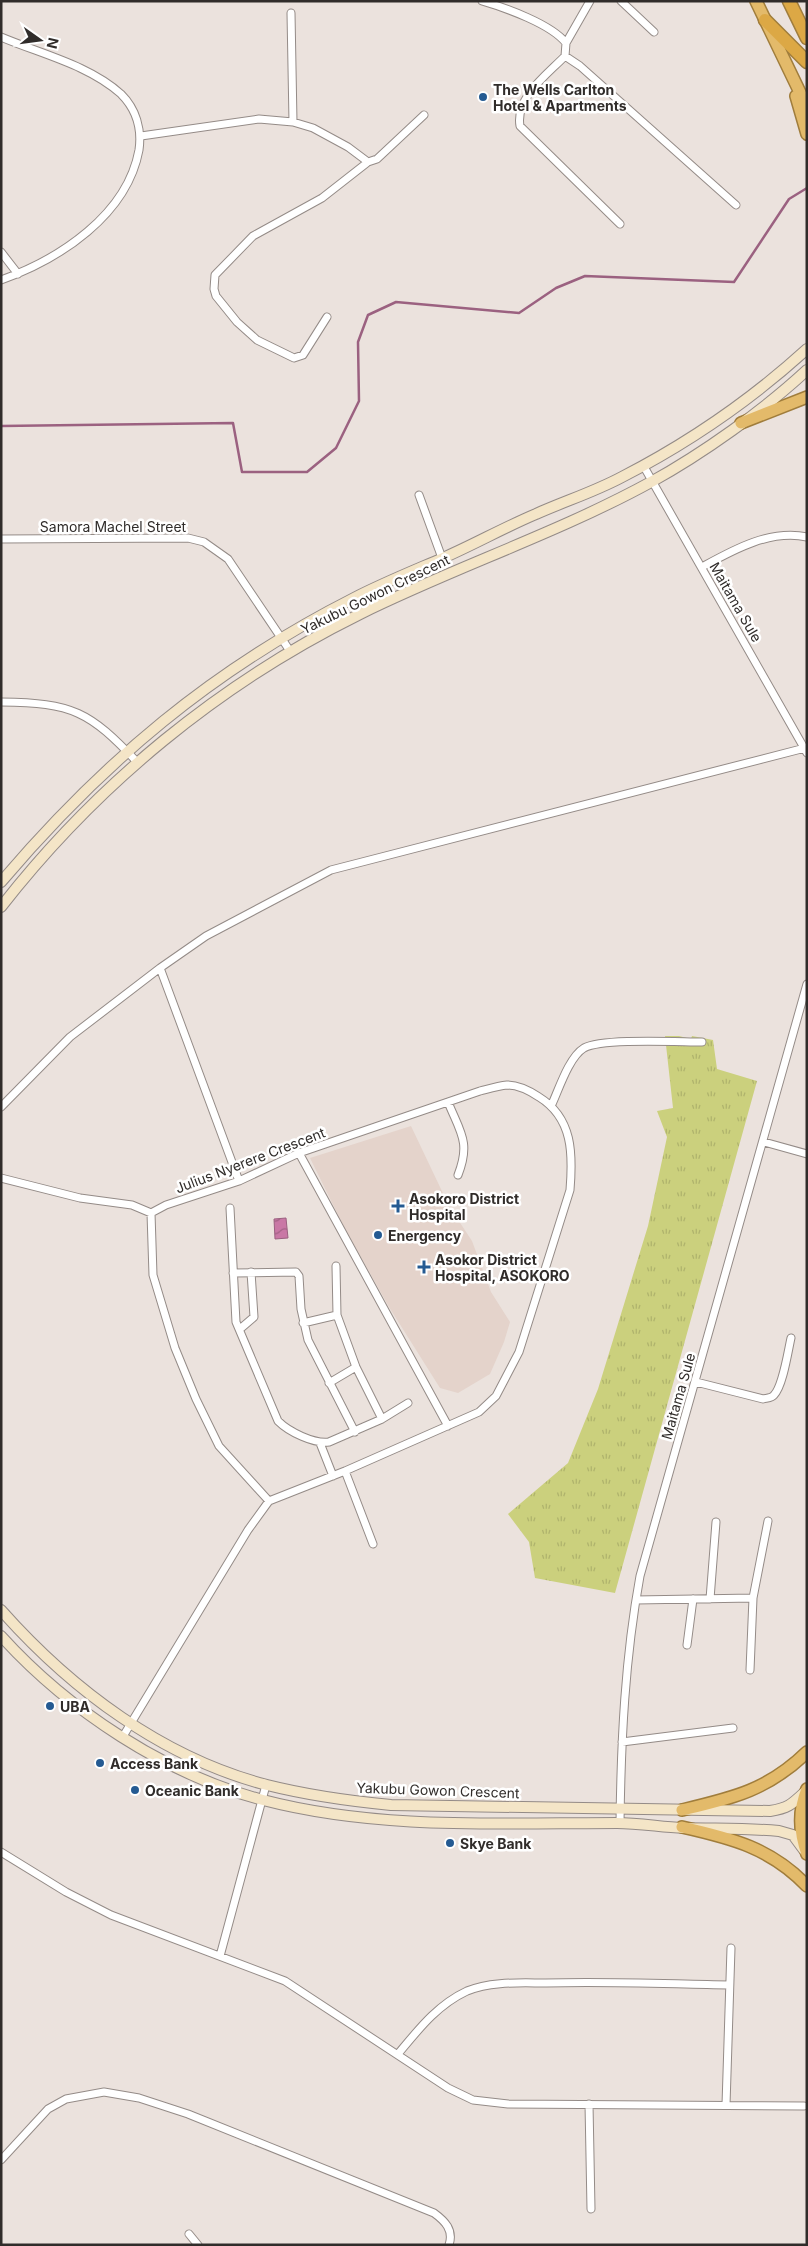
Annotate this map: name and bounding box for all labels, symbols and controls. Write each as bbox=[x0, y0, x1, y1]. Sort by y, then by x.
north arrow bbox=[15, 15, 65, 65]
text: N bbox=[44, 36, 63, 50]
place label: The Wells Carlton Hotel & Apartments bbox=[493, 81, 627, 114]
marker: The Wells Carlton Hotel & Apartments bbox=[477, 91, 489, 103]
street label: Samora Machel Street bbox=[40, 518, 187, 535]
street label: Yakubu Gowon Crescent bbox=[298, 550, 453, 637]
street label: Maitama Sule bbox=[706, 559, 766, 645]
street label: Julius Nyerere Crescent bbox=[173, 1123, 328, 1196]
place label: Asokoro District Hospital bbox=[409, 1190, 519, 1223]
marker: Asokoro District Hospital bbox=[391, 1199, 405, 1213]
place label: Energency bbox=[388, 1227, 462, 1244]
marker: Energency bbox=[372, 1229, 384, 1241]
place label: Asokor District Hospital, ASOKORO bbox=[435, 1251, 570, 1284]
marker: Asokor District Hospital, ASOKORO bbox=[417, 1260, 431, 1274]
street label: Maitama Sule bbox=[658, 1351, 698, 1441]
place label: UBA bbox=[60, 1698, 91, 1715]
marker: UBA bbox=[44, 1700, 56, 1712]
place label: Access Bank bbox=[110, 1755, 199, 1772]
marker: Access Bank bbox=[94, 1757, 106, 1769]
street label: Yakubu Gowon Crescent bbox=[356, 1779, 520, 1801]
place label: Oceanic Bank bbox=[145, 1782, 240, 1799]
marker: Oceanic Bank bbox=[129, 1784, 141, 1796]
place label: Skye Bank bbox=[460, 1835, 532, 1852]
marker: Skye Bank bbox=[444, 1837, 456, 1849]

